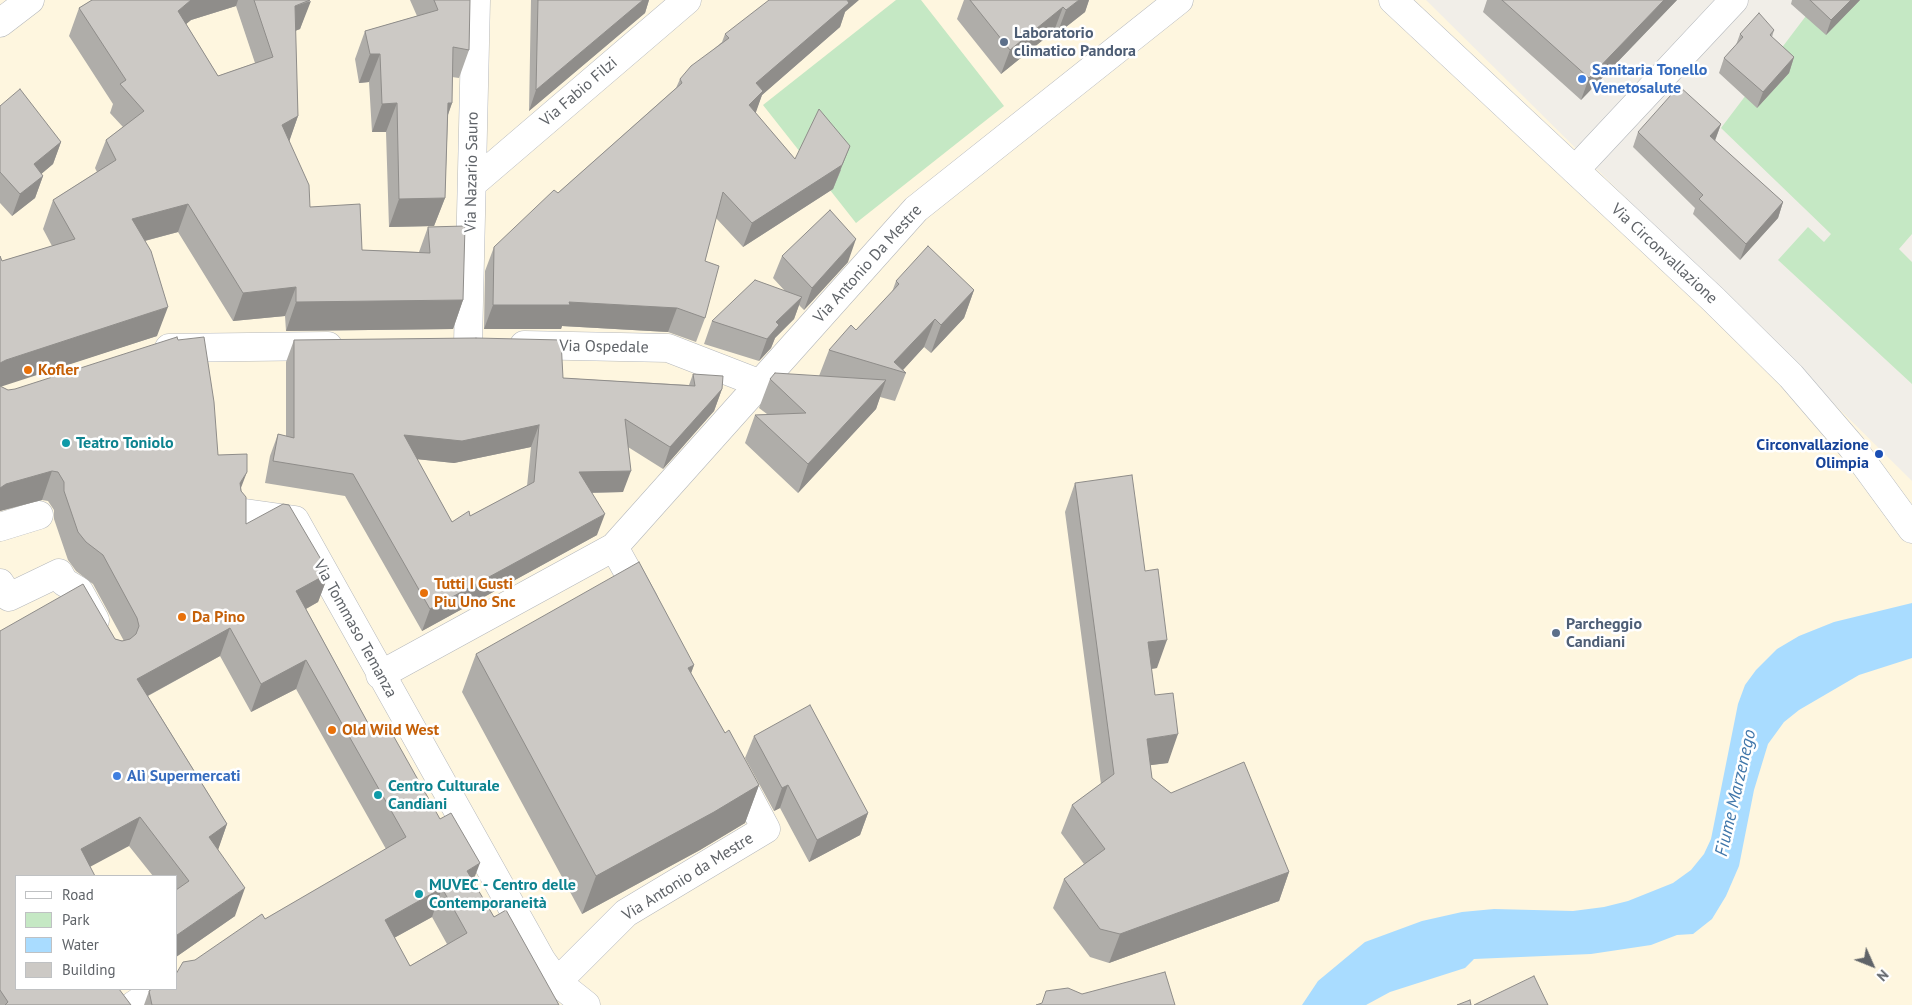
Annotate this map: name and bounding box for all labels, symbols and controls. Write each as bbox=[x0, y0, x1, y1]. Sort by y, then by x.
place label: Laboratorio climatico Pandora bbox=[1014, 23, 1136, 61]
marker: Laboratorio climatico Pandora bbox=[998, 36, 1010, 48]
street label: Via Fabio Filzi bbox=[536, 53, 622, 131]
place label: Sanitaria Tonello Venetosalute bbox=[1592, 60, 1707, 98]
marker: Sanitaria Tonello Venetosalute bbox=[1576, 73, 1588, 85]
street label: Via Nazario Sauro bbox=[461, 111, 483, 233]
street label: Via Circonvallazione bbox=[1607, 200, 1721, 308]
street label: Via Antonio Da Mestre bbox=[810, 201, 926, 327]
street label: Via Ospedale bbox=[559, 337, 649, 357]
place label: Kofler bbox=[38, 360, 79, 380]
marker: Kofler bbox=[22, 364, 34, 376]
place label: Teatro Toniolo bbox=[76, 433, 173, 453]
place label: Circonvallazione Olimpia bbox=[1756, 435, 1869, 473]
marker: Teatro Toniolo bbox=[60, 437, 72, 449]
marker: Circonvallazione Olimpia bbox=[1873, 448, 1885, 460]
street label: Via Tommaso Temanza bbox=[309, 557, 401, 701]
place label: Tutti I Gusti Piu Uno Snc bbox=[434, 574, 516, 612]
marker: Tutti I Gusti Piu Uno Snc bbox=[418, 587, 430, 599]
place label: Da Pino bbox=[192, 607, 245, 627]
marker: Da Pino bbox=[176, 611, 188, 623]
place label: Parcheggio Candiani bbox=[1566, 614, 1642, 652]
marker: Parcheggio Candiani bbox=[1550, 627, 1562, 639]
place label: Old Wild West bbox=[342, 720, 439, 740]
marker: Old Wild West bbox=[326, 724, 338, 736]
water label: Fiume Marzenego bbox=[1711, 728, 1761, 858]
place label: Alì Supermercati bbox=[127, 766, 241, 786]
marker: Alì Supermercati bbox=[111, 770, 123, 782]
place label: Centro Culturale Candiani bbox=[388, 776, 500, 814]
marker: Centro Culturale Candiani bbox=[372, 789, 384, 801]
street label: Via Antonio da Mestre bbox=[619, 829, 757, 925]
legend bbox=[15, 875, 178, 990]
place label: MUVEC - Centro delle Contemporaneità bbox=[429, 875, 576, 913]
text: Road bbox=[62, 885, 94, 904]
marker: MUVEC - Centro delle Contemporaneità bbox=[413, 888, 425, 900]
text: Park bbox=[62, 910, 90, 929]
text: Water bbox=[62, 935, 99, 954]
north arrow bbox=[1847, 940, 1897, 990]
text: Building bbox=[62, 960, 116, 979]
text: N bbox=[1873, 966, 1892, 985]

